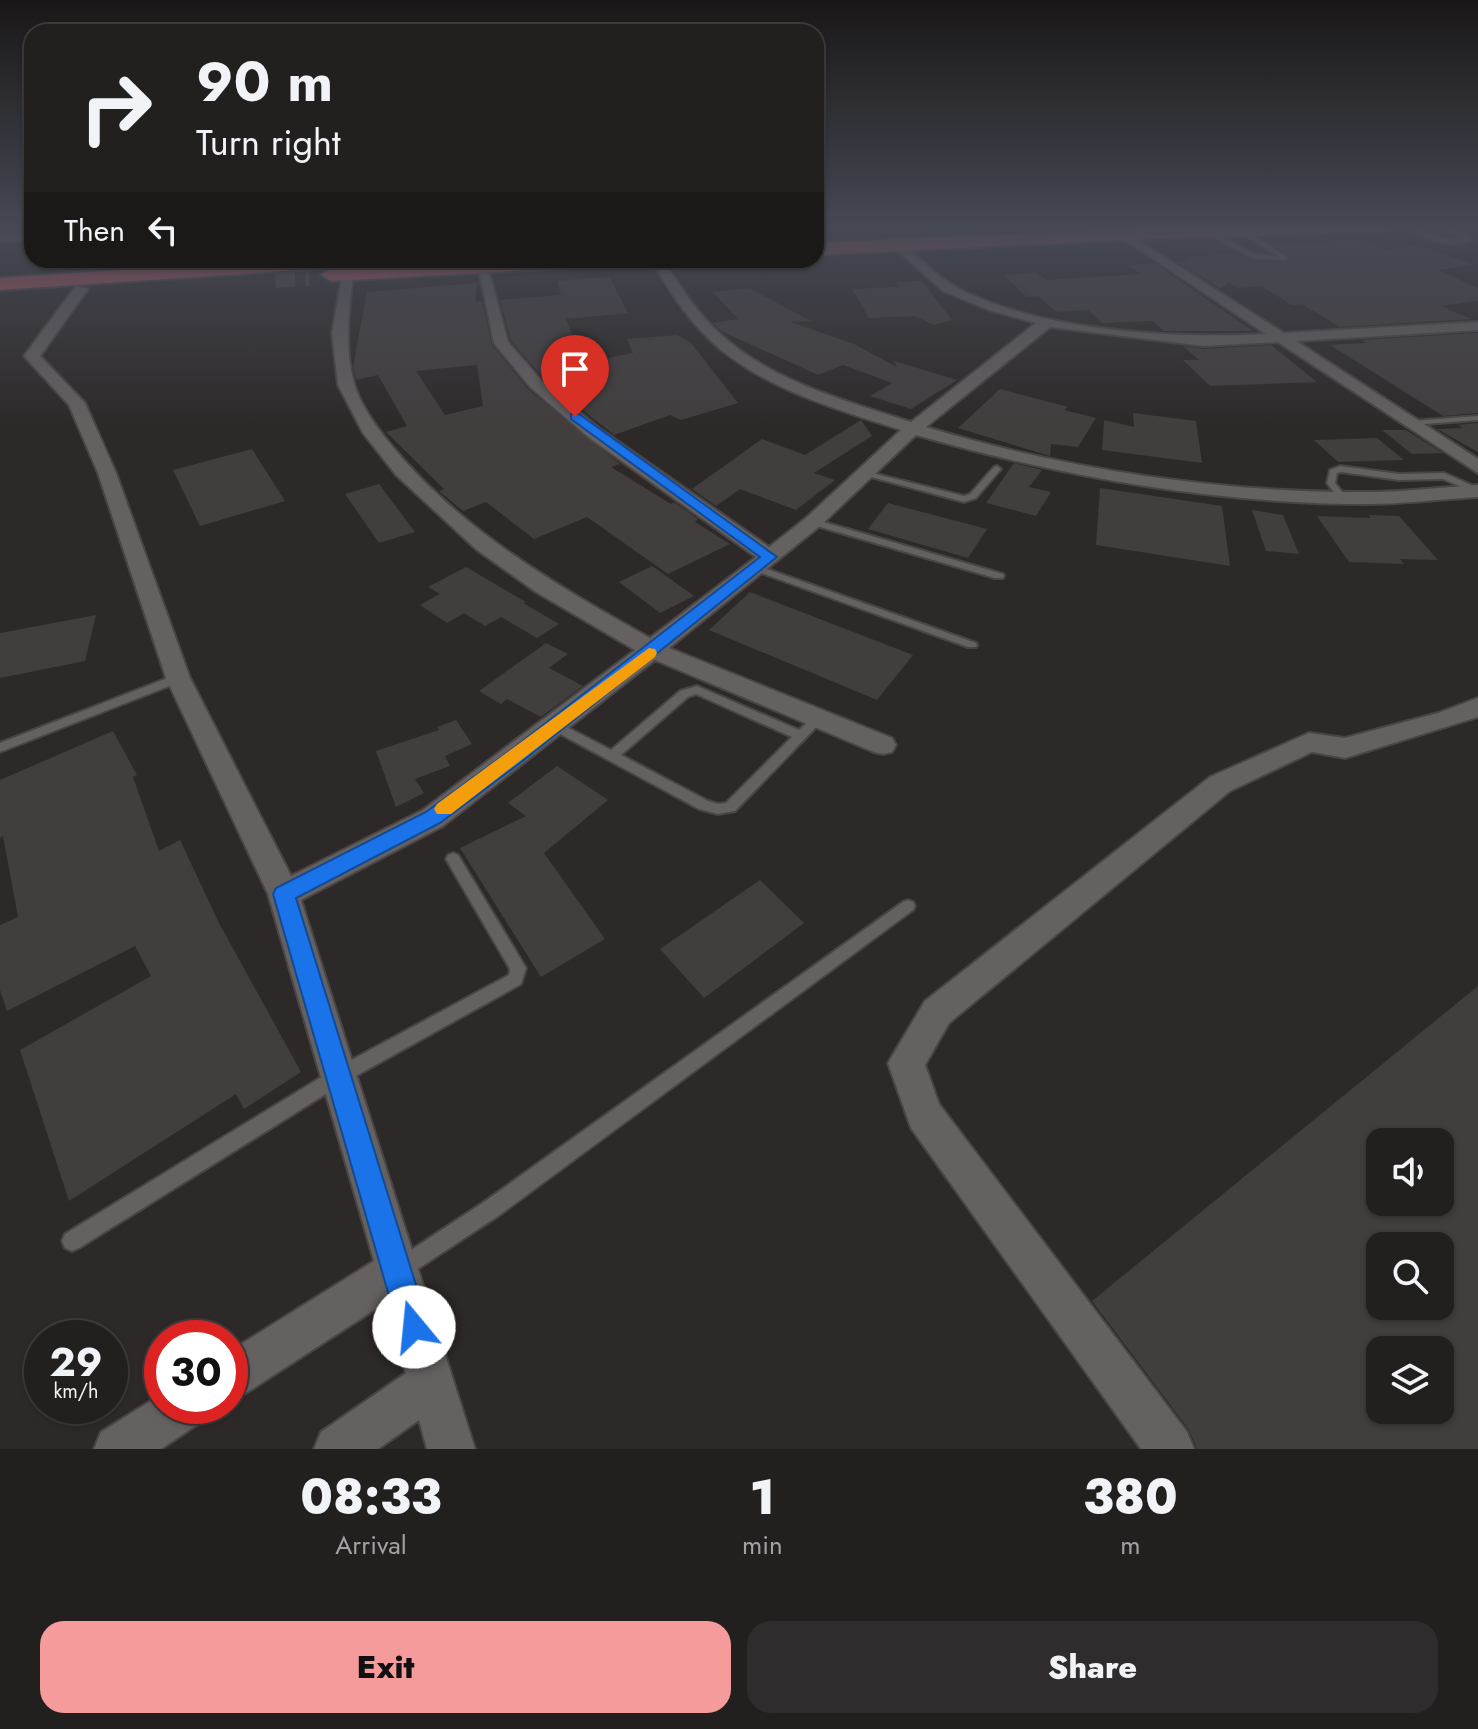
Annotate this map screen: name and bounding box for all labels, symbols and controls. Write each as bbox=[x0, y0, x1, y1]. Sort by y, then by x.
text: 90 m bbox=[196, 41, 333, 122]
icon: right bbox=[64, 56, 168, 160]
text: Turn right bbox=[196, 116, 341, 168]
icon: left bbox=[141, 208, 185, 252]
text: Then bbox=[64, 209, 125, 252]
pin bbox=[541, 335, 609, 417]
icon: arrive bbox=[553, 347, 597, 391]
map controls bbox=[1366, 1128, 1454, 1424]
button: sound bbox=[1366, 1128, 1454, 1216]
button: search bbox=[1366, 1232, 1454, 1320]
position arrow bbox=[372, 1285, 456, 1369]
speed limit sign: 30 bbox=[144, 1320, 248, 1424]
text: 29 bbox=[50, 1333, 103, 1391]
button: layers bbox=[1366, 1336, 1454, 1424]
text: km/h bbox=[53, 1377, 99, 1406]
text: 08:33 bbox=[300, 1463, 442, 1532]
text: 1 bbox=[750, 1463, 775, 1532]
text: 380 bbox=[1083, 1463, 1178, 1532]
text: Arrival bbox=[335, 1526, 407, 1564]
text: min bbox=[742, 1526, 783, 1564]
text: m bbox=[1120, 1526, 1140, 1564]
button: Exit bbox=[40, 1621, 731, 1713]
button: Share bbox=[747, 1621, 1438, 1713]

